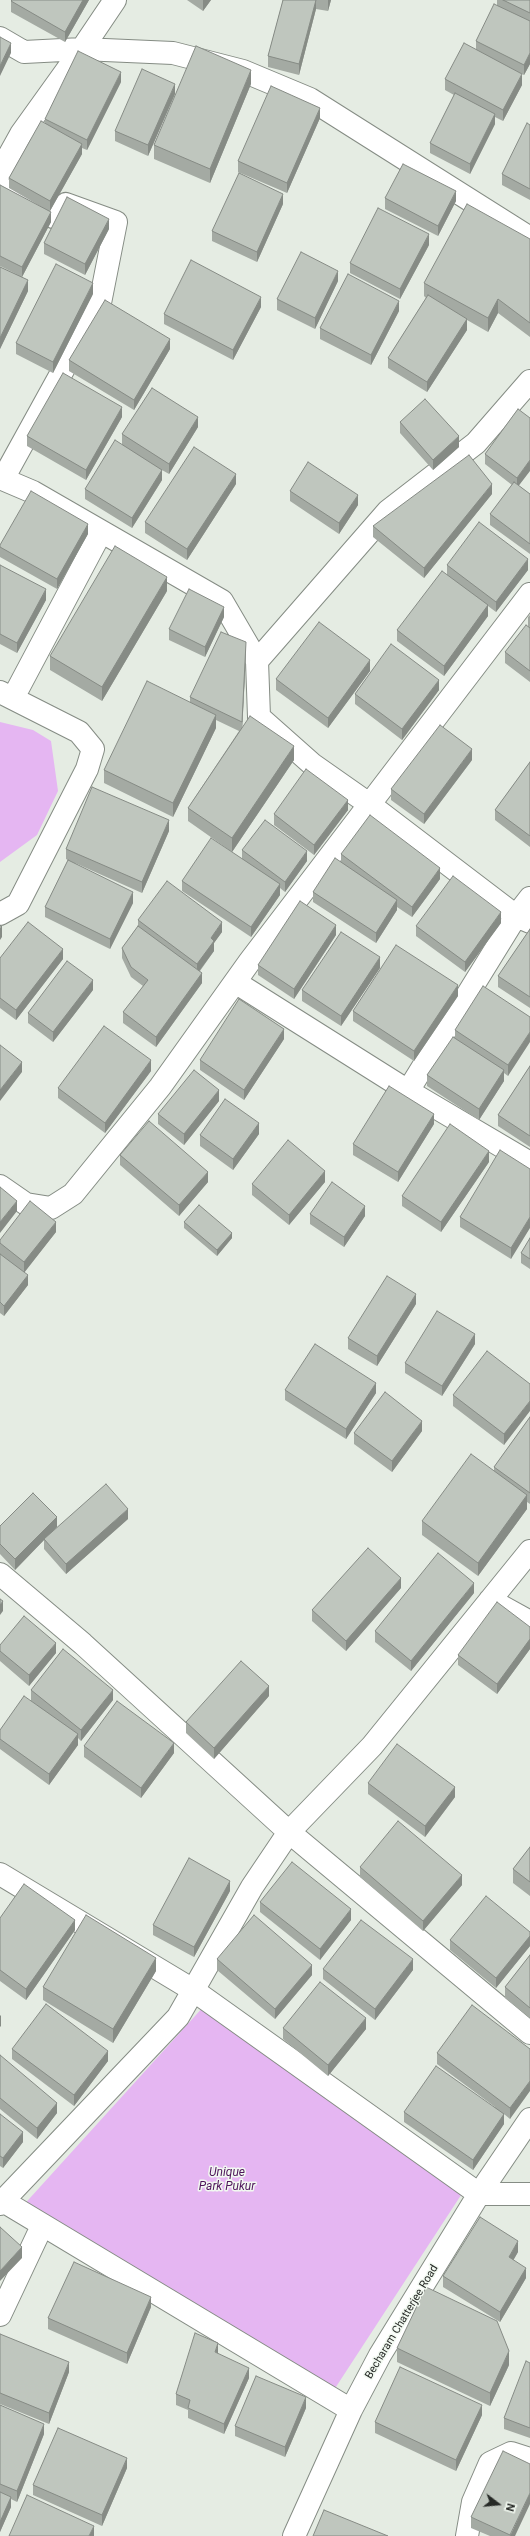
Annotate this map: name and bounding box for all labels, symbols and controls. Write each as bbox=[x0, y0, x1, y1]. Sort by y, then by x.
water label: Unique Park Pukur bbox=[199, 2166, 255, 2194]
street label: Becharam Chatterjee Road bbox=[363, 2263, 441, 2381]
north arrow bbox=[478, 2484, 518, 2524]
text: N bbox=[503, 2502, 517, 2513]

